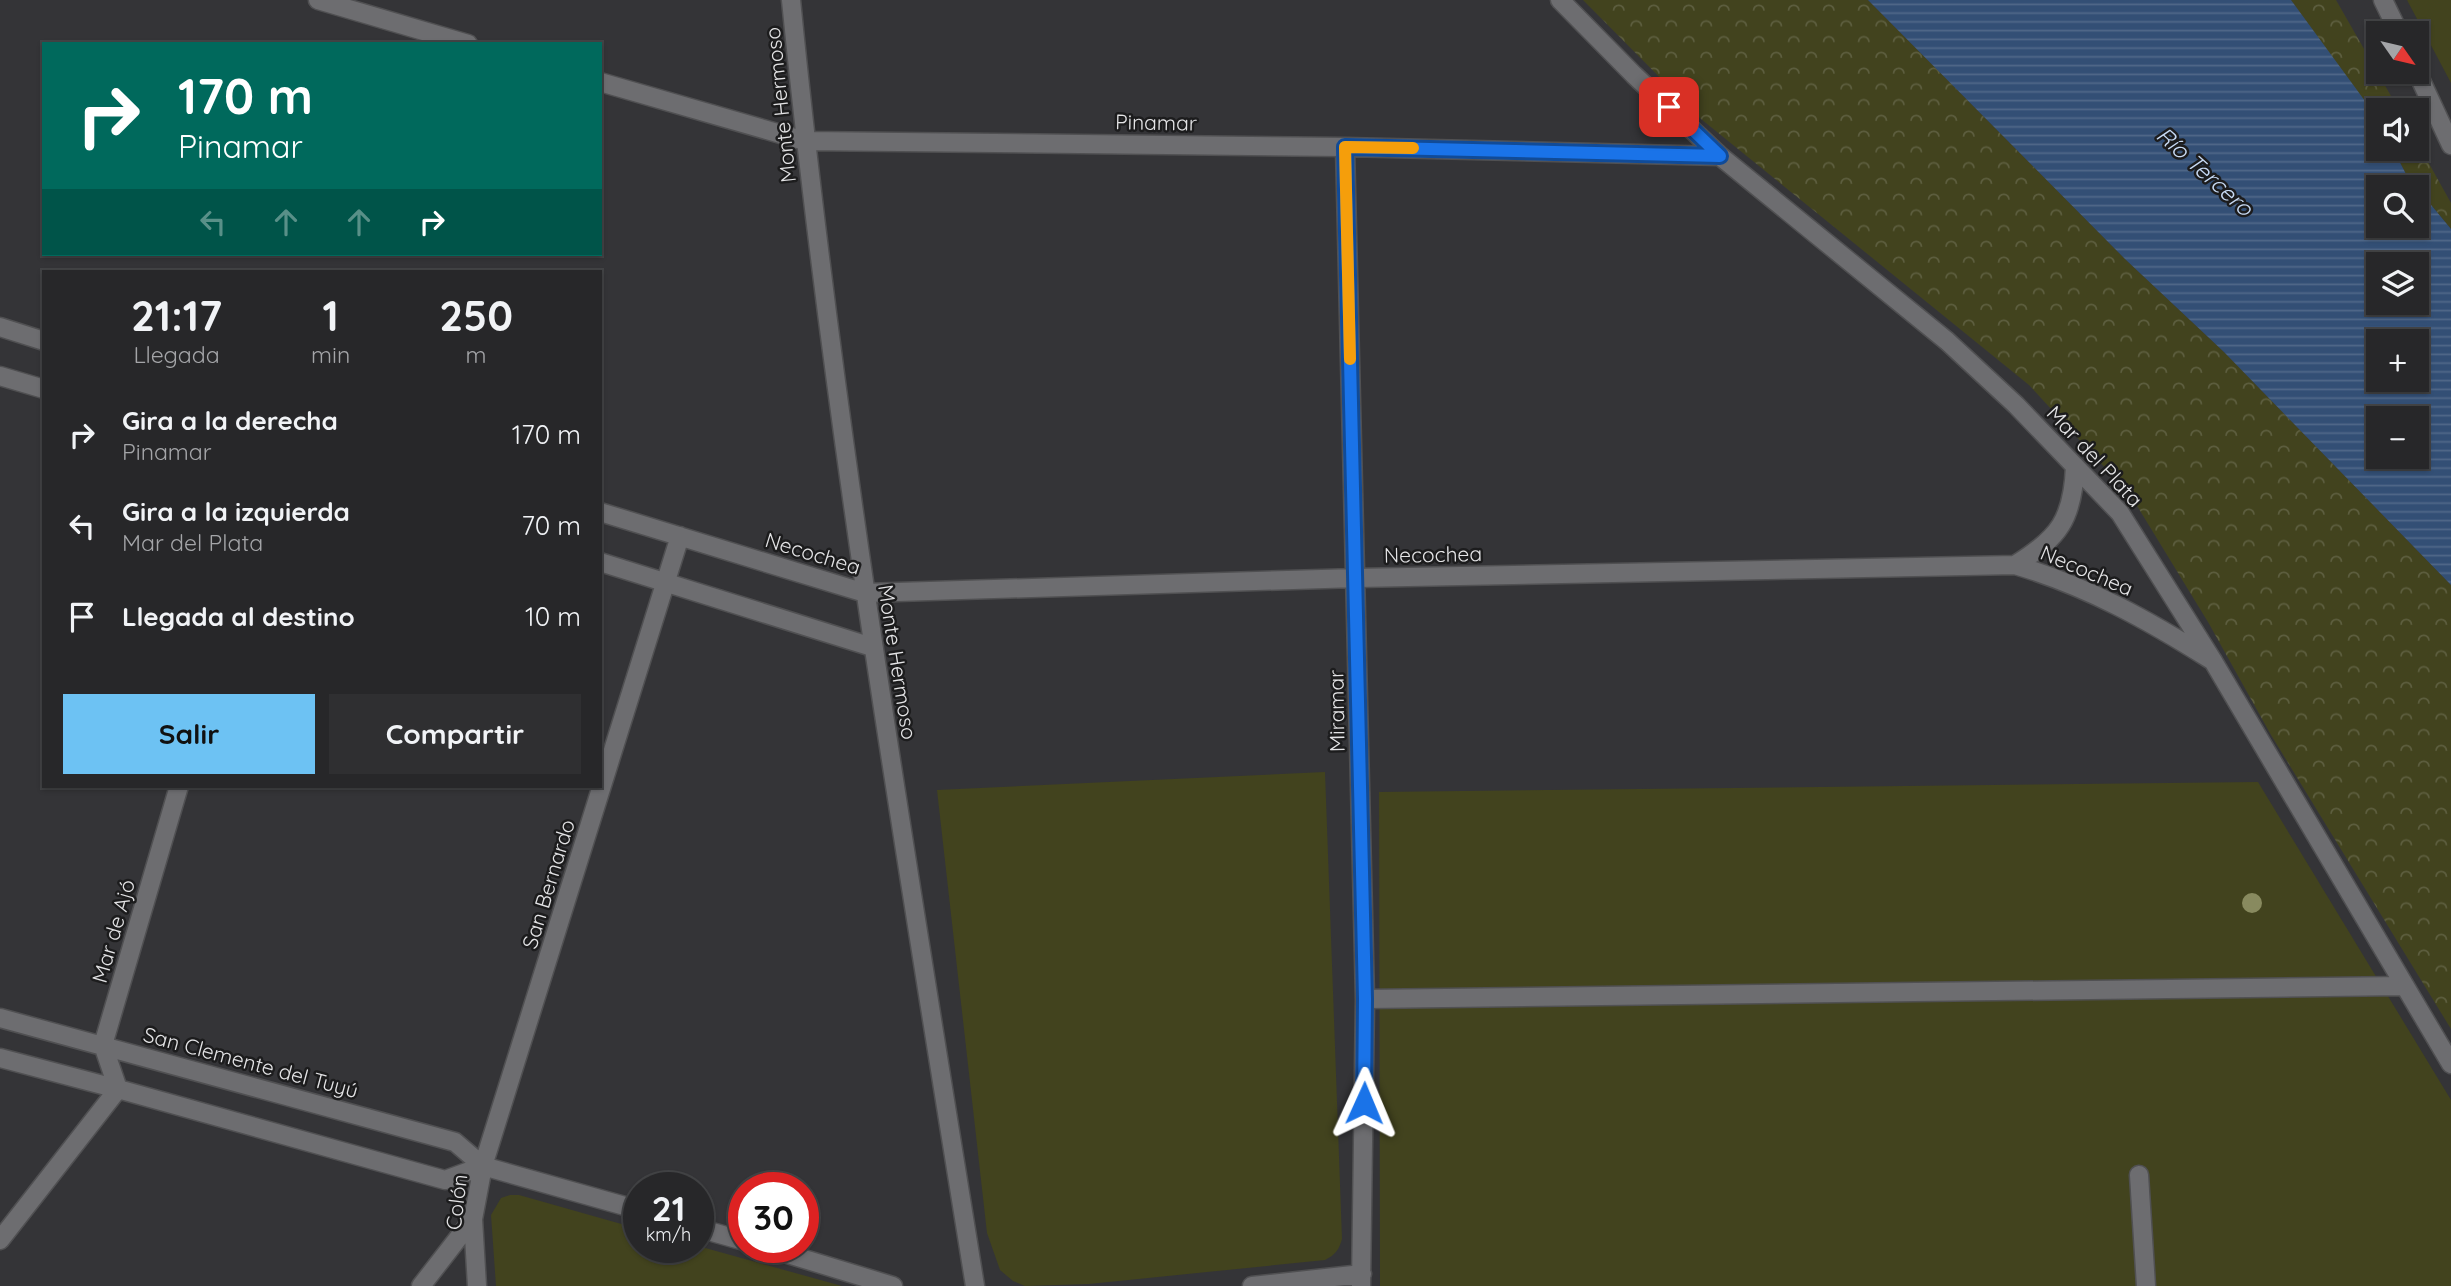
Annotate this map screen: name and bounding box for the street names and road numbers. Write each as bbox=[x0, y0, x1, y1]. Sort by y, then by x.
street label: Monte Hermoso bbox=[759, 26, 801, 184]
street label: Pinamar bbox=[1115, 108, 1197, 136]
street label: Mar del Plata bbox=[2042, 400, 2148, 512]
street label: Necochea bbox=[762, 526, 864, 580]
street label: Necochea bbox=[2037, 539, 2137, 601]
street label: Necochea bbox=[1384, 540, 1482, 568]
street label: Monte Hermoso bbox=[873, 583, 923, 741]
street label: Miramar bbox=[1322, 670, 1350, 752]
street label: San Bernardo bbox=[516, 816, 580, 952]
street label: Mar de Ajó bbox=[86, 876, 140, 986]
street label: San Clemente del Tuyú bbox=[141, 1021, 361, 1103]
street label: Colón bbox=[440, 1173, 472, 1231]

